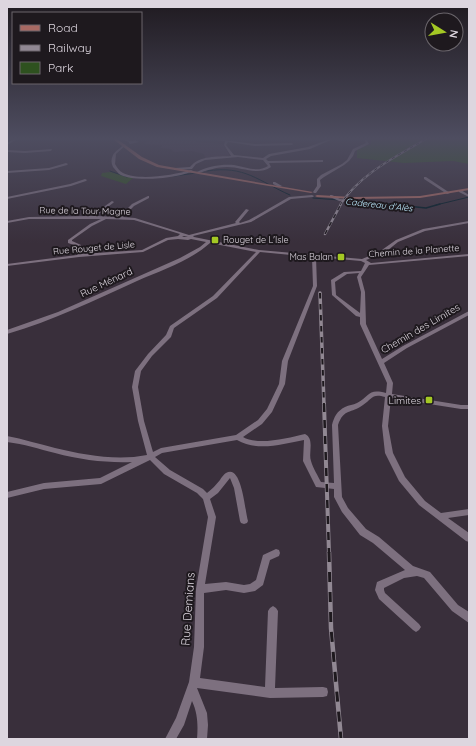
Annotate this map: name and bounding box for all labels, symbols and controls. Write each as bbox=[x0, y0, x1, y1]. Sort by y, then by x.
legend bbox=[12, 12, 142, 84]
north arrow bbox=[424, 12, 464, 52]
text: Road bbox=[48, 20, 78, 35]
text: N bbox=[446, 29, 461, 39]
text: Railway bbox=[48, 40, 92, 55]
text: Park bbox=[48, 60, 73, 75]
water label: Cadereau d'Alès bbox=[345, 196, 414, 214]
street label: Rue de la Tour Magne bbox=[39, 204, 131, 217]
place label: Rouget de L'Isle bbox=[223, 234, 289, 245]
marker: Rouget de L'Isle bbox=[210, 235, 220, 245]
street label: Rue Rouget de Lisle bbox=[53, 238, 135, 257]
street label: Chemin de la Planette bbox=[368, 242, 460, 259]
place label: Mas Balan bbox=[289, 251, 333, 262]
marker: Mas Balan bbox=[336, 252, 346, 262]
street label: Rue Ménard bbox=[78, 265, 134, 300]
street label: Chemin des Limites bbox=[378, 300, 462, 356]
place label: Limites bbox=[389, 394, 421, 407]
marker: Limites bbox=[424, 395, 434, 405]
street label: Rue Demians bbox=[177, 571, 198, 646]

